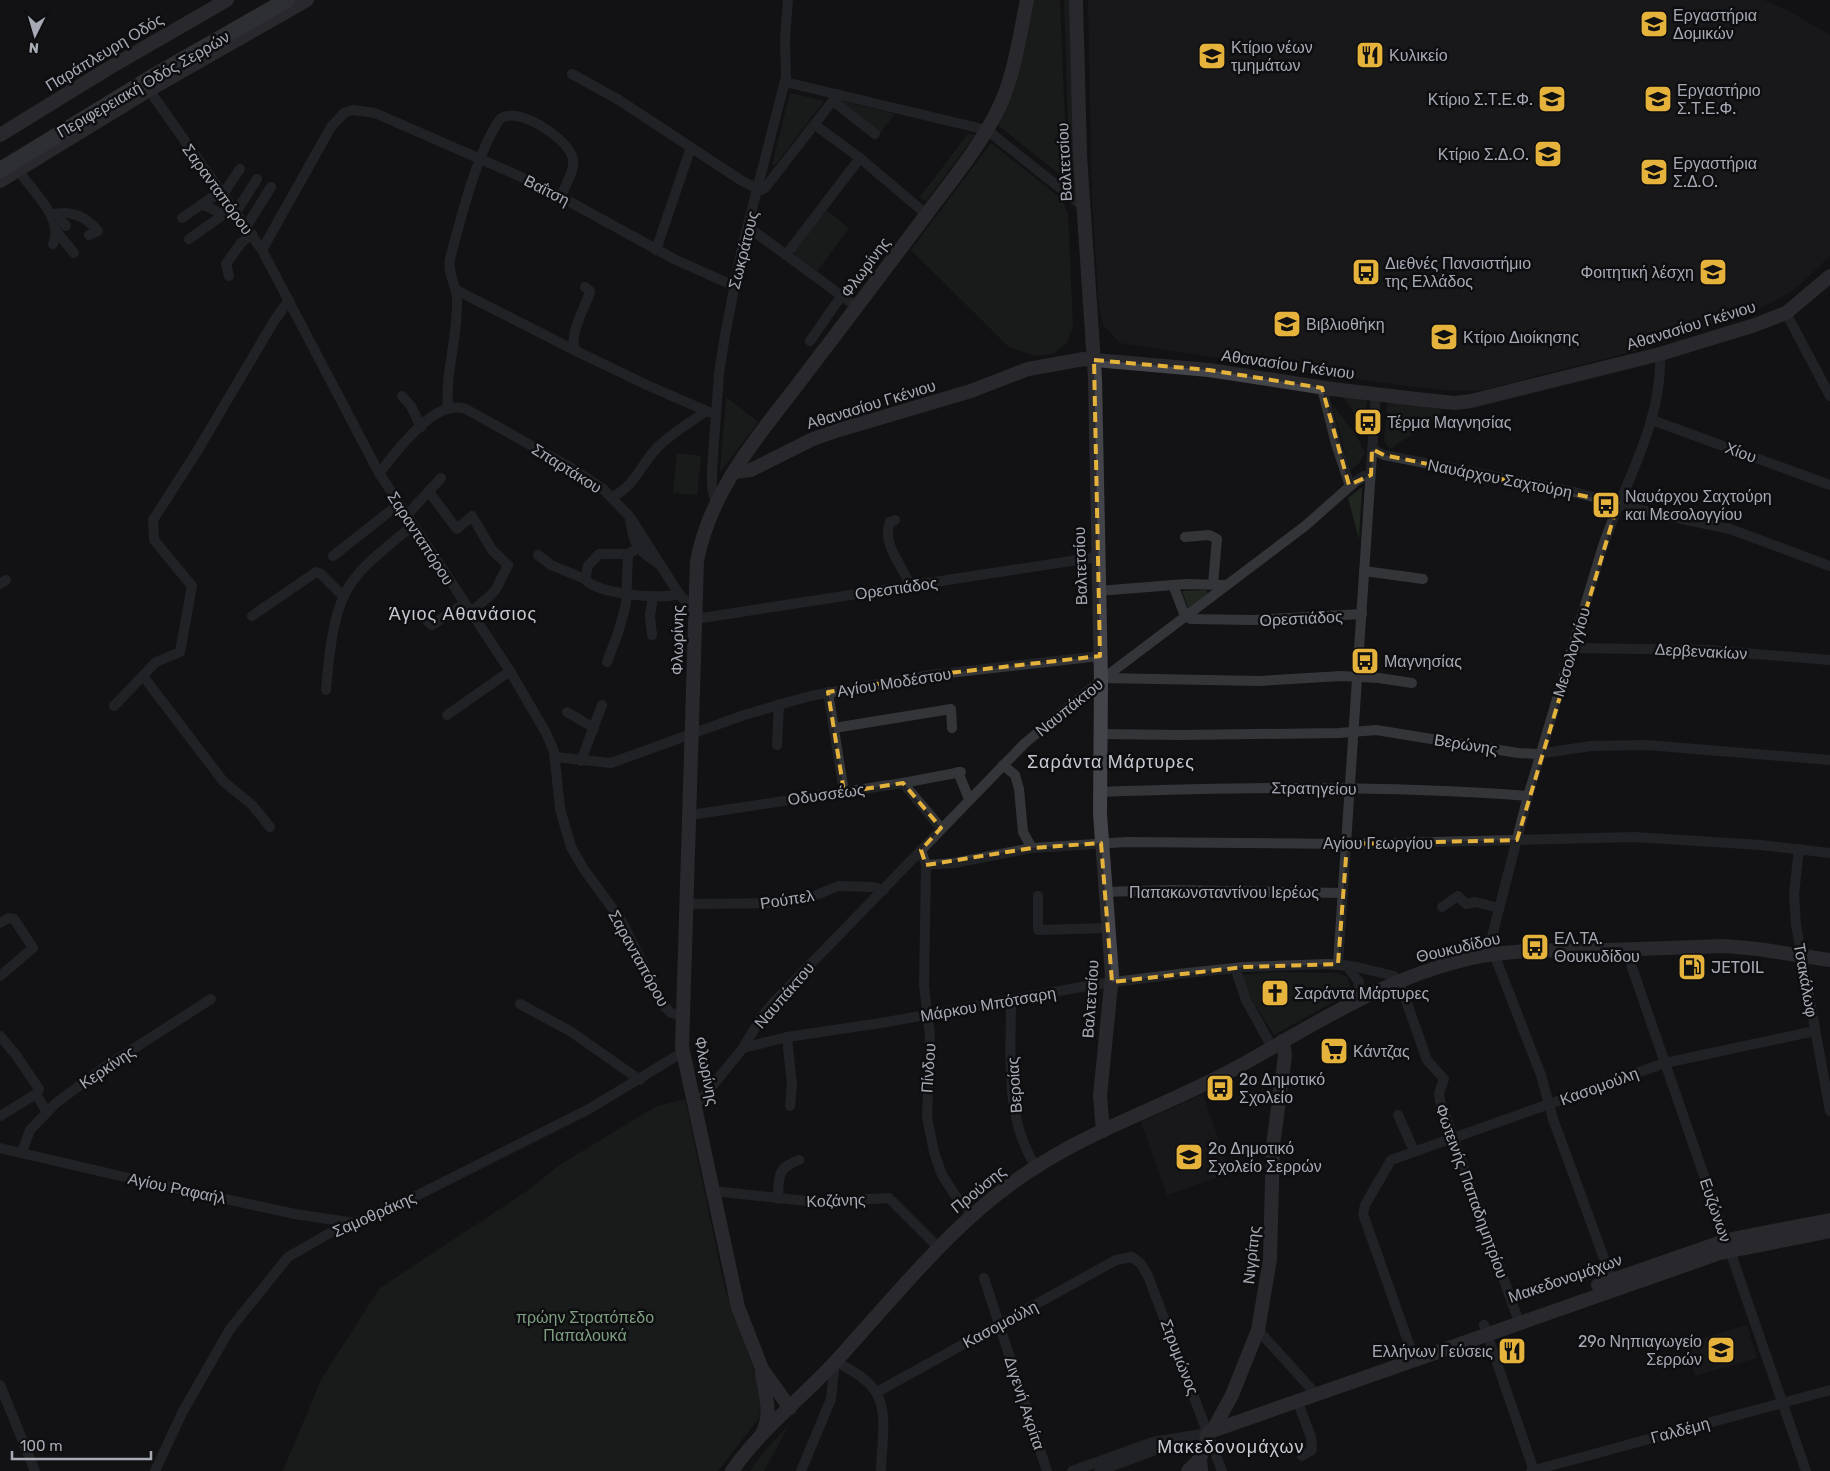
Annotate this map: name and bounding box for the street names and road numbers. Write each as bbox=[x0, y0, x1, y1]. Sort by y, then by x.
street label: Παράπλευρη Οδός bbox=[42, 10, 167, 95]
street label: Περιφερειακή Οδός Σερρών bbox=[53, 27, 233, 142]
street label: Βαλτετσίου bbox=[1053, 122, 1076, 202]
street label: Σαρανταπόρου bbox=[178, 140, 257, 238]
street label: Βαΐτση bbox=[521, 171, 573, 210]
street label: Σωκράτους bbox=[725, 209, 762, 291]
street label: Φλωρίνης bbox=[837, 233, 894, 301]
street label: Αθανασίου Γκένιου bbox=[1624, 297, 1758, 354]
street label: Αθανασίου Γκένιου bbox=[1220, 346, 1356, 383]
street label: Αθανασίου Γκένιου bbox=[804, 376, 938, 433]
street label: Χίου bbox=[1723, 438, 1759, 467]
street label: Σπαρτάκου bbox=[528, 439, 605, 497]
street label: Ναυάρχου Σαχτούρη bbox=[1426, 455, 1574, 502]
street label: Σαρανταπόρου bbox=[383, 488, 458, 589]
street label: Βαλτετσίου bbox=[1070, 526, 1091, 606]
street label: Ορεστιάδος bbox=[854, 573, 939, 604]
street label: Φλωρίνης bbox=[667, 604, 688, 675]
street label: Μεσολογγίου bbox=[1549, 605, 1594, 699]
street label: Ορεστιάδος bbox=[1259, 607, 1343, 630]
street label: Δερβενακίων bbox=[1654, 640, 1748, 663]
street label: Αγίου Μοδέστου bbox=[836, 664, 953, 701]
street label: Ναυπάκτου bbox=[1032, 674, 1107, 740]
street label: Βερώνης bbox=[1433, 730, 1499, 759]
street label: Στρατηγείου bbox=[1271, 778, 1357, 799]
street label: Οδυσσέως bbox=[787, 780, 866, 809]
street label: Αγίου Γεωργίου bbox=[1323, 834, 1433, 853]
street label: Παπακωνσταντίνου Ιερέως bbox=[1129, 883, 1319, 902]
street label: Ρούπελ bbox=[759, 886, 815, 913]
street label: Σαρανταπόρου bbox=[604, 907, 673, 1010]
street label: Θουκυδίδου bbox=[1414, 929, 1502, 966]
street label: Τσακάλωφ bbox=[1790, 942, 1821, 1019]
street label: Ναυπάκτου bbox=[751, 958, 818, 1032]
street label: Βαλτετσίου bbox=[1078, 959, 1103, 1039]
street label: Μάρκου Μπότσαρη bbox=[919, 983, 1057, 1026]
street label: Φλωρίνης bbox=[690, 1035, 723, 1108]
street label: Κερκίνης bbox=[76, 1042, 139, 1093]
street label: Πίνδου bbox=[917, 1043, 940, 1093]
street label: Βεροίας bbox=[1003, 1056, 1026, 1114]
street label: Κασομούλη bbox=[1557, 1063, 1641, 1109]
street label: Φωτεινής Παπαδημητρίου bbox=[1431, 1101, 1512, 1281]
street label: Προύσης bbox=[947, 1161, 1010, 1217]
street label: Αγίου Ραφαήλ bbox=[126, 1169, 228, 1208]
street label: Ευζώνων bbox=[1696, 1176, 1735, 1245]
street label: Σαμοθράκης bbox=[330, 1188, 419, 1241]
street label: Κοζάνης bbox=[806, 1190, 866, 1211]
street label: Νιγρίτης bbox=[1239, 1225, 1264, 1285]
street label: Μακεδονομάχων bbox=[1506, 1250, 1625, 1307]
street label: Κασομούλη bbox=[959, 1297, 1041, 1352]
street label: Στρυμώνος bbox=[1156, 1317, 1203, 1398]
street label: Διγενή Ακρίτα bbox=[1001, 1354, 1049, 1452]
street label: Γαλδέμη bbox=[1649, 1414, 1712, 1447]

